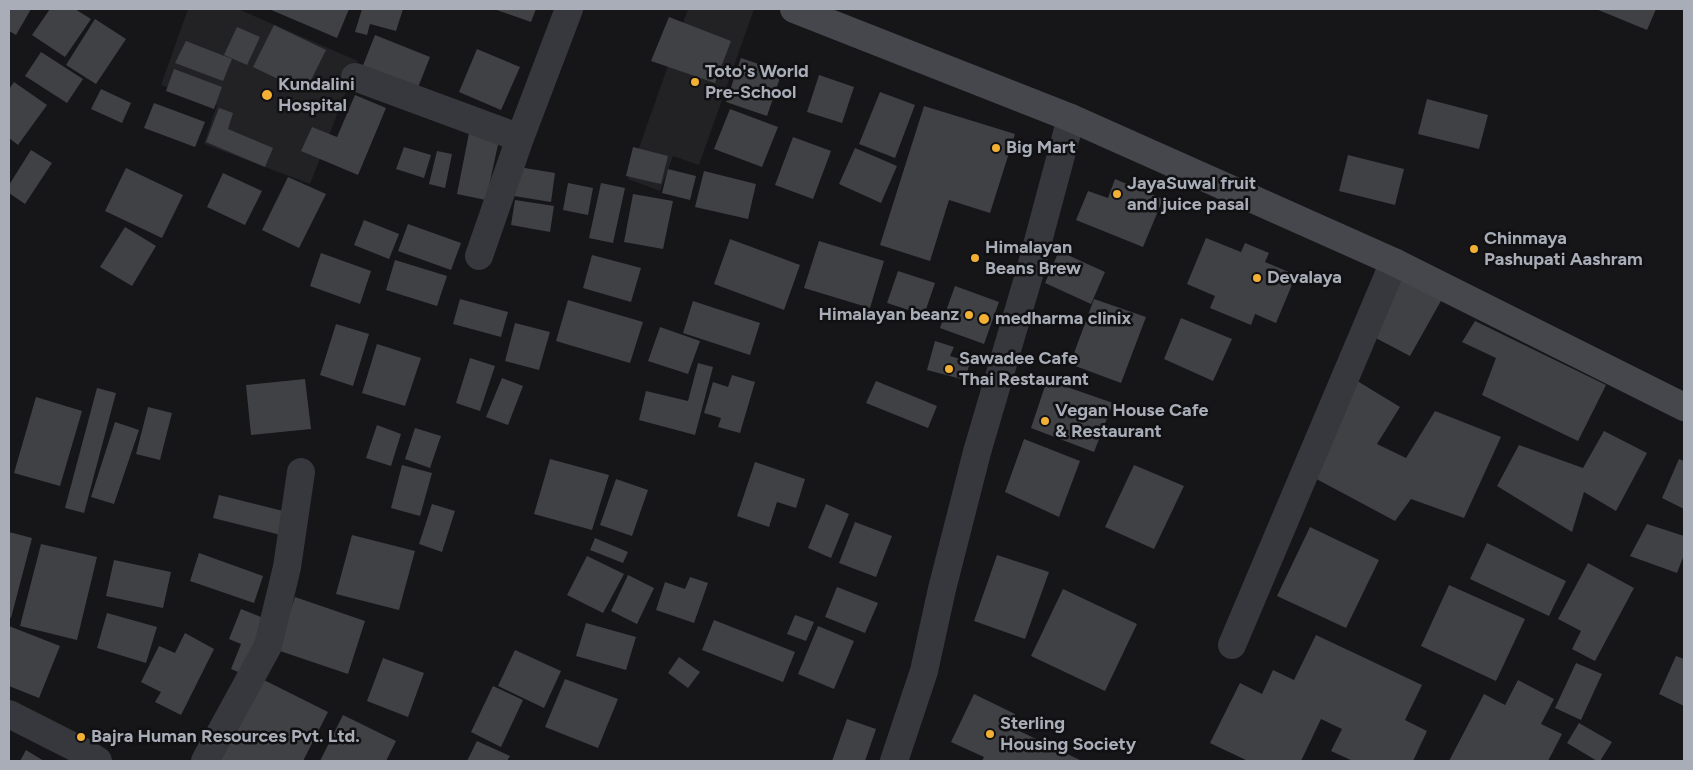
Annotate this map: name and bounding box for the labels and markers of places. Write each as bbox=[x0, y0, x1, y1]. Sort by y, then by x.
place label: Toto's World Pre-School bbox=[705, 61, 809, 104]
place label: Kundalini Hospital bbox=[278, 74, 355, 116]
marker: Toto's World Pre-School bbox=[689, 76, 701, 88]
marker: Kundalini Hospital bbox=[260, 88, 274, 102]
place label: Big Mart bbox=[1006, 137, 1076, 159]
marker: Big Mart bbox=[990, 142, 1002, 154]
place label: JayaSuwal fruit and juice pasal bbox=[1127, 173, 1256, 215]
marker: JayaSuwal fruit and juice pasal bbox=[1111, 188, 1123, 200]
place label: Chinmaya Pashupati Aashram bbox=[1484, 228, 1643, 270]
place label: Himalayan Beans Brew bbox=[985, 237, 1081, 280]
marker: Chinmaya Pashupati Aashram bbox=[1468, 243, 1480, 255]
marker: Himalayan Beans Brew bbox=[969, 252, 981, 264]
place label: Devalaya bbox=[1267, 267, 1342, 289]
marker: Devalaya bbox=[1251, 272, 1263, 284]
place label: Himalayan beanz bbox=[818, 304, 959, 326]
place label: medharma clinix bbox=[995, 308, 1131, 330]
marker: Himalayan beanz bbox=[963, 309, 975, 321]
marker: medharma clinix bbox=[977, 312, 991, 326]
place label: Sawadee Cafe Thai Restaurant bbox=[959, 348, 1089, 390]
marker: Sawadee Cafe Thai Restaurant bbox=[943, 363, 955, 375]
place label: Vegan House Cafe & Restaurant bbox=[1055, 400, 1208, 442]
marker: Vegan House Cafe & Restaurant bbox=[1039, 415, 1051, 427]
place label: Sterling Housing Society bbox=[1000, 713, 1136, 756]
place label: Bajra Human Resources Pvt. Ltd. bbox=[91, 726, 360, 748]
marker: Sterling Housing Society bbox=[984, 728, 996, 740]
marker: Bajra Human Resources Pvt. Ltd. bbox=[75, 731, 87, 743]

